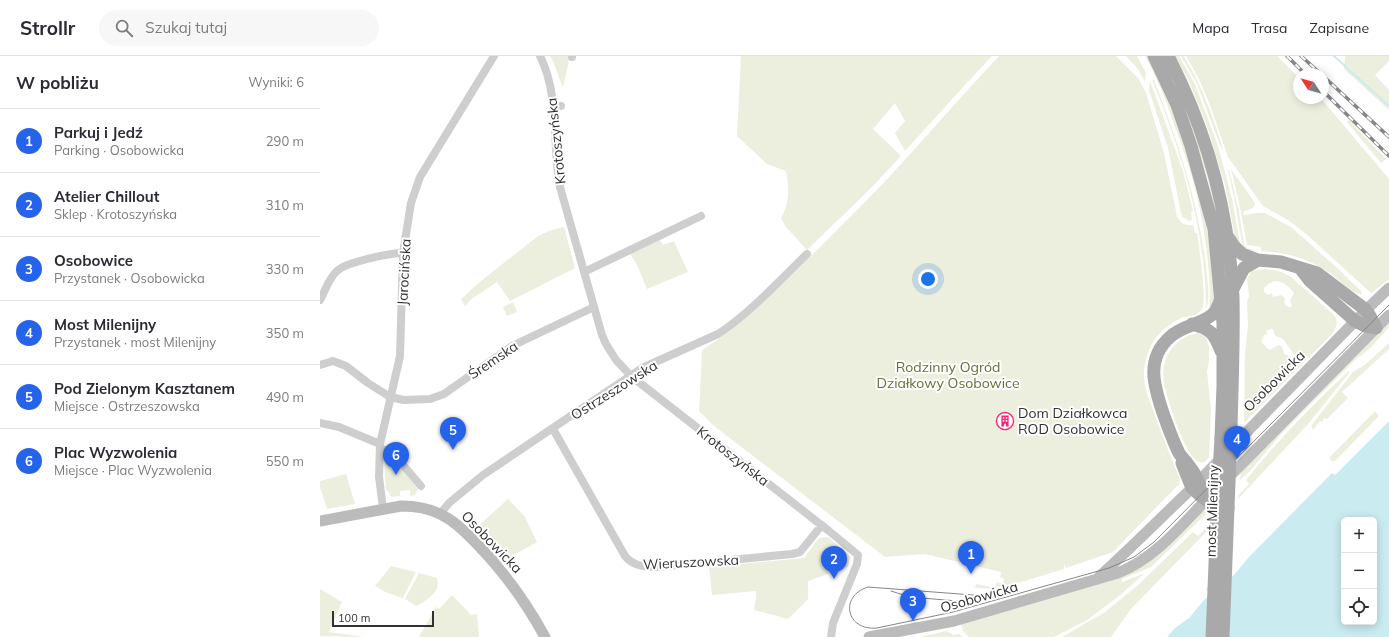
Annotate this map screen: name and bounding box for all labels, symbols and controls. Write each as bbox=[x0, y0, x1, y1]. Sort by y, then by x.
search box bbox=[99, 10, 379, 46]
text: Strollr bbox=[20, 16, 75, 40]
icon: search bbox=[113, 17, 135, 39]
text: Szukaj tutaj bbox=[145, 18, 227, 37]
text: Mapa bbox=[1192, 19, 1229, 37]
text: Trasa bbox=[1251, 19, 1288, 37]
text: Zapisane bbox=[1310, 19, 1369, 37]
north arrow bbox=[1293, 68, 1329, 104]
text: W pobliżu bbox=[16, 72, 99, 93]
text: Wyniki: 6 bbox=[248, 74, 304, 90]
street label: Krotoszyńska bbox=[543, 97, 569, 185]
text: Parkuj i Jedź bbox=[54, 123, 143, 142]
text: 1 bbox=[25, 133, 33, 149]
text: 290 m bbox=[266, 133, 304, 149]
text: Parking · Osobowicka bbox=[54, 142, 184, 158]
text: Atelier Chillout bbox=[54, 187, 159, 206]
text: 2 bbox=[25, 197, 33, 213]
text: 310 m bbox=[266, 197, 304, 213]
text: Sklep · Krotoszyńska bbox=[54, 206, 177, 222]
street label: Jarocińska bbox=[393, 238, 415, 306]
text: Osobowice bbox=[54, 251, 133, 270]
text: 3 bbox=[25, 261, 33, 277]
text: 330 m bbox=[266, 261, 304, 277]
your location bbox=[918, 269, 938, 289]
text: Przystanek · Osobowicka bbox=[54, 270, 205, 286]
text: Most Milenijny bbox=[54, 315, 156, 334]
text: 4 bbox=[25, 325, 33, 341]
text: 350 m bbox=[266, 325, 304, 341]
text: Przystanek · most Milenijny bbox=[54, 334, 216, 350]
street label: Śremska bbox=[465, 337, 521, 383]
street label: Osobowicka bbox=[1239, 346, 1309, 416]
street label: Ostrzeszowska bbox=[567, 356, 661, 424]
park label: Rodzinny Ogród Działkowy Osobowice bbox=[876, 358, 1020, 392]
text: Pod Zielonym Kasztanem bbox=[54, 379, 235, 398]
text: 5 bbox=[25, 389, 33, 405]
text: 490 m bbox=[266, 389, 304, 405]
text: Miejsce · Ostrzeszowska bbox=[54, 398, 200, 414]
place label: Dom Działkowca ROD Osobowice bbox=[1018, 404, 1127, 438]
building icon: Dom Działkowca ROD Osobowice bbox=[995, 411, 1015, 431]
pin: 5 bbox=[440, 417, 466, 450]
street label: Krotoszyńska bbox=[693, 422, 773, 490]
pin: 4 bbox=[1224, 426, 1250, 459]
pin: 6 bbox=[383, 442, 409, 475]
text: Plac Wyzwolenia bbox=[54, 443, 177, 462]
text: 6 bbox=[25, 453, 33, 469]
text: 550 m bbox=[266, 453, 304, 469]
text: Miejsce · Plac Wyzwolenia bbox=[54, 462, 212, 478]
street label: most Milenijny bbox=[1201, 464, 1223, 558]
street label: Osobowicka bbox=[458, 507, 526, 577]
map controls bbox=[1341, 517, 1377, 625]
button: + bbox=[1341, 517, 1377, 553]
pin: 1 bbox=[958, 541, 984, 574]
pin: 2 bbox=[821, 546, 847, 579]
street label: Wieruszowska bbox=[643, 550, 739, 574]
button: − bbox=[1341, 553, 1377, 589]
street label: Osobowicka bbox=[938, 577, 1020, 617]
pin: 3 bbox=[900, 588, 926, 621]
button: locate bbox=[1341, 589, 1377, 625]
scale bar bbox=[332, 609, 434, 628]
text: 100 m bbox=[338, 611, 370, 625]

